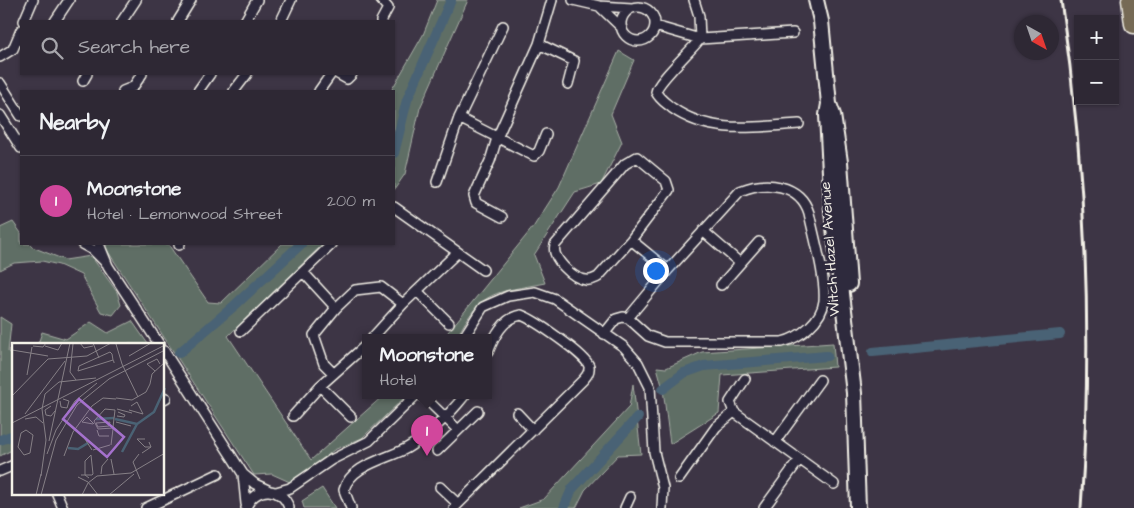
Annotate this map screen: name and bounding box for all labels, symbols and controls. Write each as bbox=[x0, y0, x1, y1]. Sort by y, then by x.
north arrow bbox=[1014, 15, 1059, 60]
map controls bbox=[1074, 15, 1119, 105]
button: + bbox=[1074, 15, 1119, 60]
search box bbox=[20, 20, 395, 75]
icon: search bbox=[38, 34, 66, 62]
text: Search here bbox=[78, 34, 190, 61]
button: − bbox=[1074, 60, 1119, 105]
text: Nearby bbox=[40, 108, 110, 137]
text: Moonstone bbox=[87, 176, 181, 203]
street label: Witch Hazel Avenue bbox=[815, 181, 845, 317]
text: 1 bbox=[55, 190, 57, 212]
text: 200 m bbox=[327, 190, 375, 212]
text: Hotel · Lemonwood Street bbox=[87, 203, 282, 225]
your location bbox=[643, 258, 669, 284]
popup bbox=[362, 334, 492, 399]
text: Moonstone bbox=[380, 342, 474, 369]
inset map bbox=[12, 343, 165, 496]
text: Hotel bbox=[380, 369, 416, 391]
pin: 1 bbox=[411, 415, 443, 456]

